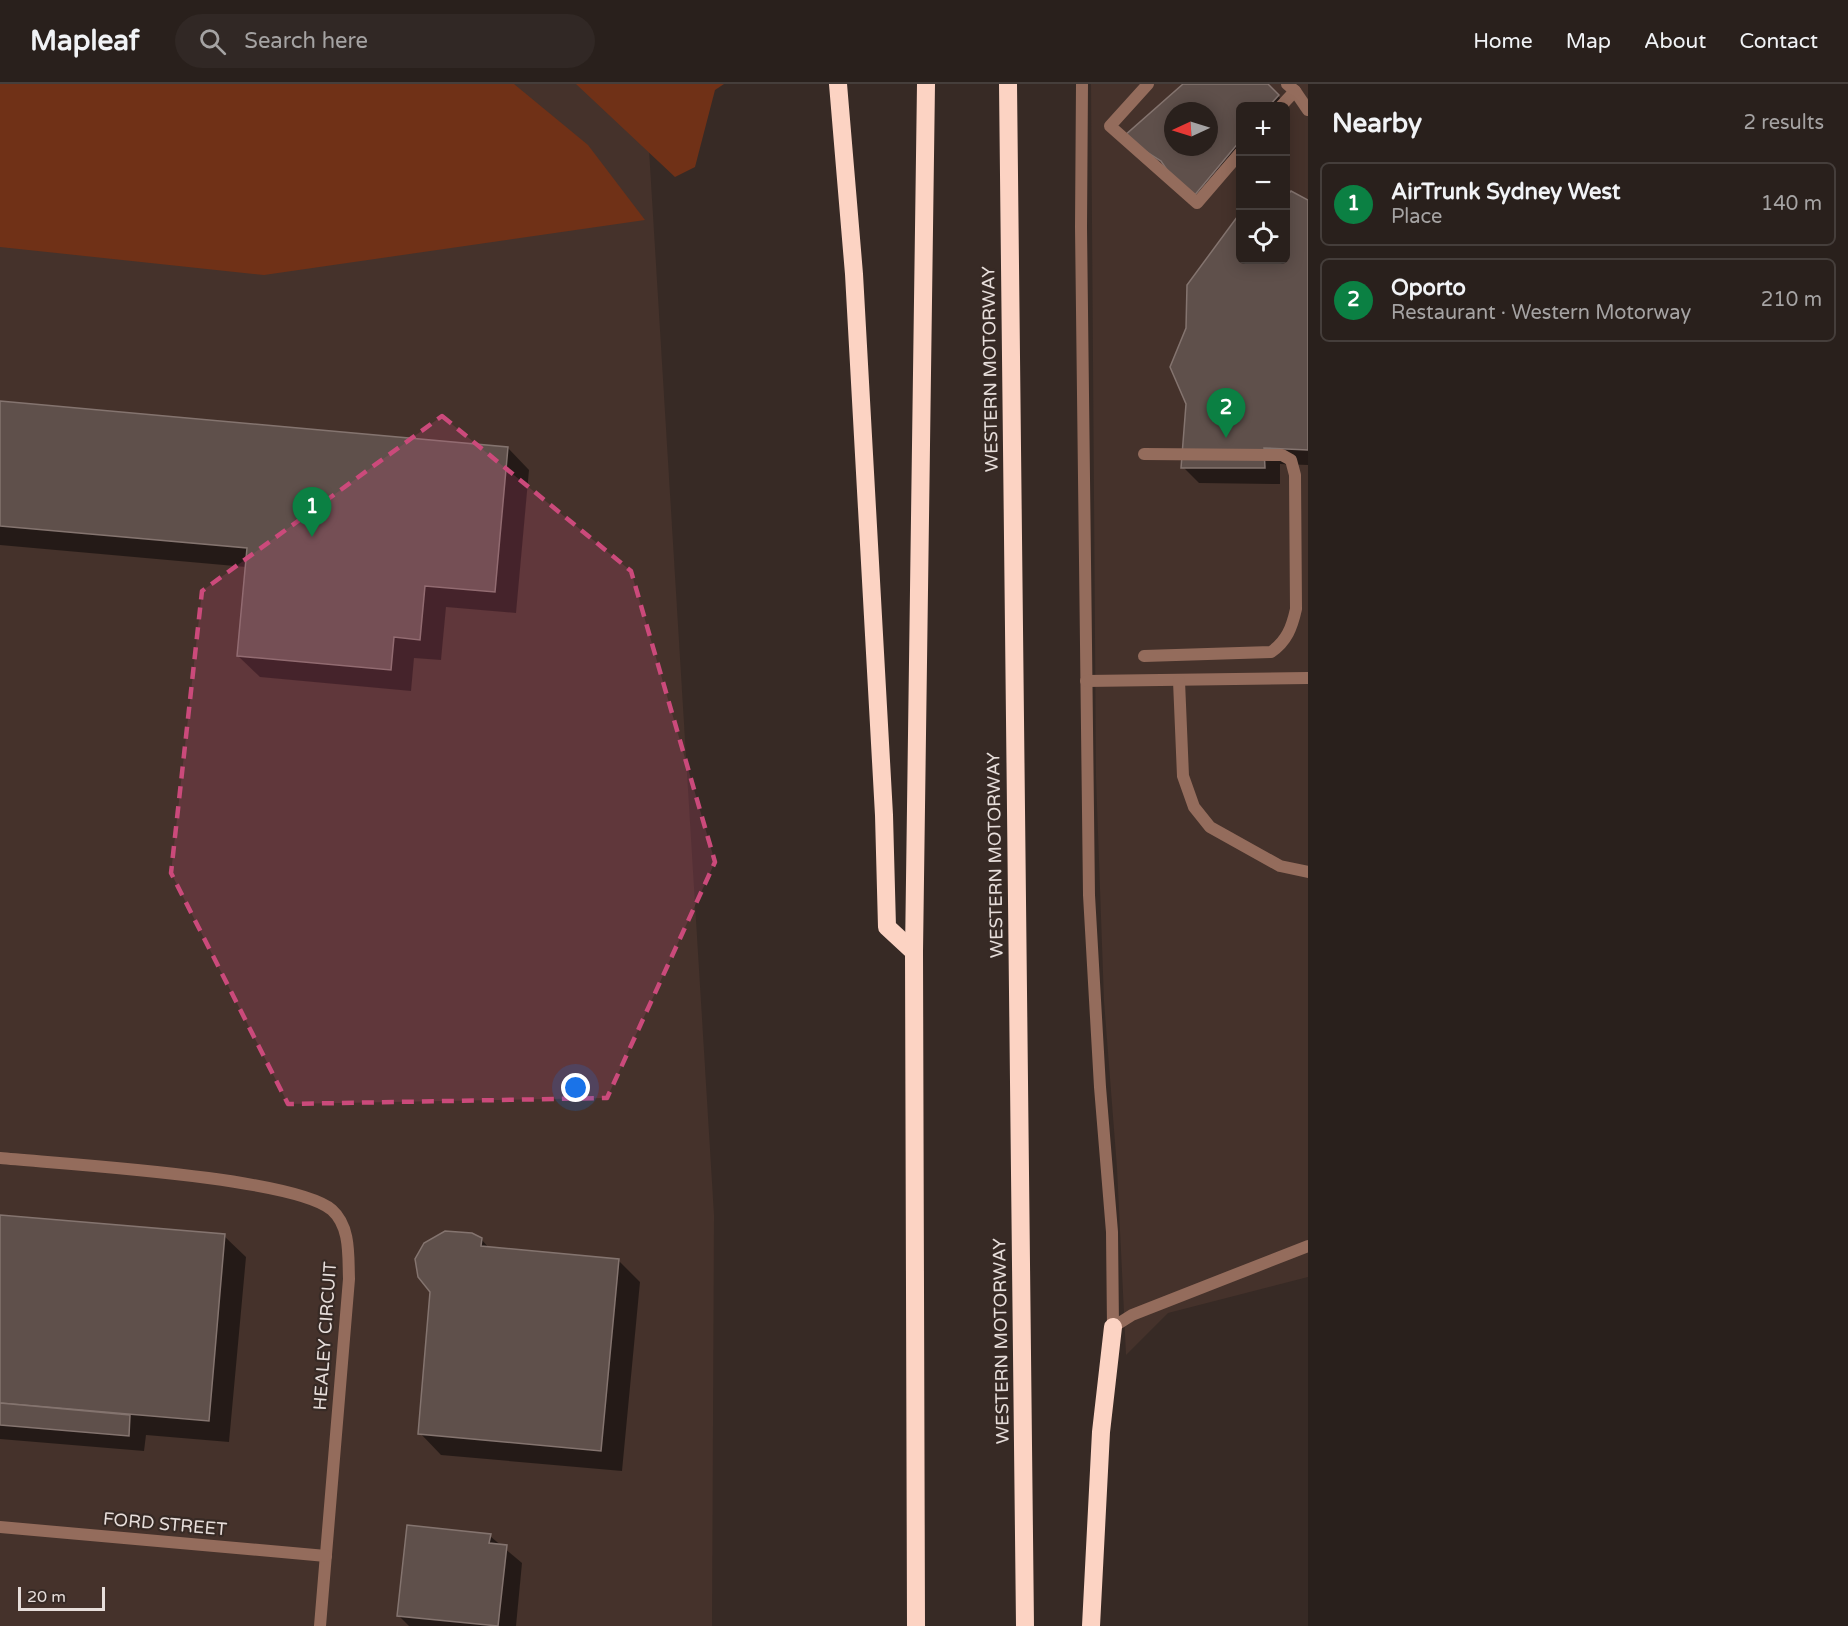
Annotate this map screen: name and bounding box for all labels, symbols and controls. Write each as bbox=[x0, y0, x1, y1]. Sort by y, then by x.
search box bbox=[175, 14, 595, 68]
text: Mapleaf bbox=[30, 24, 139, 58]
icon: search bbox=[196, 25, 229, 58]
text: Search here bbox=[244, 28, 368, 54]
text: Home bbox=[1473, 29, 1533, 54]
text: Map bbox=[1566, 29, 1611, 54]
text: About bbox=[1644, 29, 1706, 54]
text: Contact bbox=[1739, 29, 1818, 54]
north arrow bbox=[1164, 102, 1218, 156]
map controls bbox=[1236, 102, 1290, 264]
button: + bbox=[1236, 102, 1290, 156]
text: Nearby bbox=[1332, 108, 1422, 139]
text: 2 results bbox=[1744, 111, 1824, 135]
button: − bbox=[1236, 156, 1290, 210]
text: AirTrunk Sydney West bbox=[1391, 179, 1620, 205]
text: 1 bbox=[1347, 192, 1360, 216]
text: 140 m bbox=[1761, 192, 1822, 216]
text: Place bbox=[1391, 205, 1442, 229]
button: locate bbox=[1236, 210, 1290, 264]
street label: WESTERN MOTORWAY bbox=[977, 265, 1003, 472]
text: Oporto bbox=[1391, 275, 1466, 301]
text: 2 bbox=[1347, 288, 1360, 312]
text: 210 m bbox=[1761, 288, 1822, 312]
text: Restaurant · Western Motorway bbox=[1391, 301, 1691, 325]
pin: 2 bbox=[1206, 388, 1246, 438]
pin: 1 bbox=[292, 488, 332, 537]
street label: WESTERN MOTORWAY bbox=[982, 751, 1008, 958]
your location bbox=[561, 1073, 590, 1102]
street label: WESTERN MOTORWAY bbox=[988, 1237, 1014, 1444]
street label: HEALEY CIRCUIT bbox=[309, 1261, 341, 1411]
street label: FORD STREET bbox=[102, 1508, 228, 1540]
scale bar bbox=[18, 1584, 105, 1612]
text: 20 m bbox=[27, 1587, 66, 1607]

